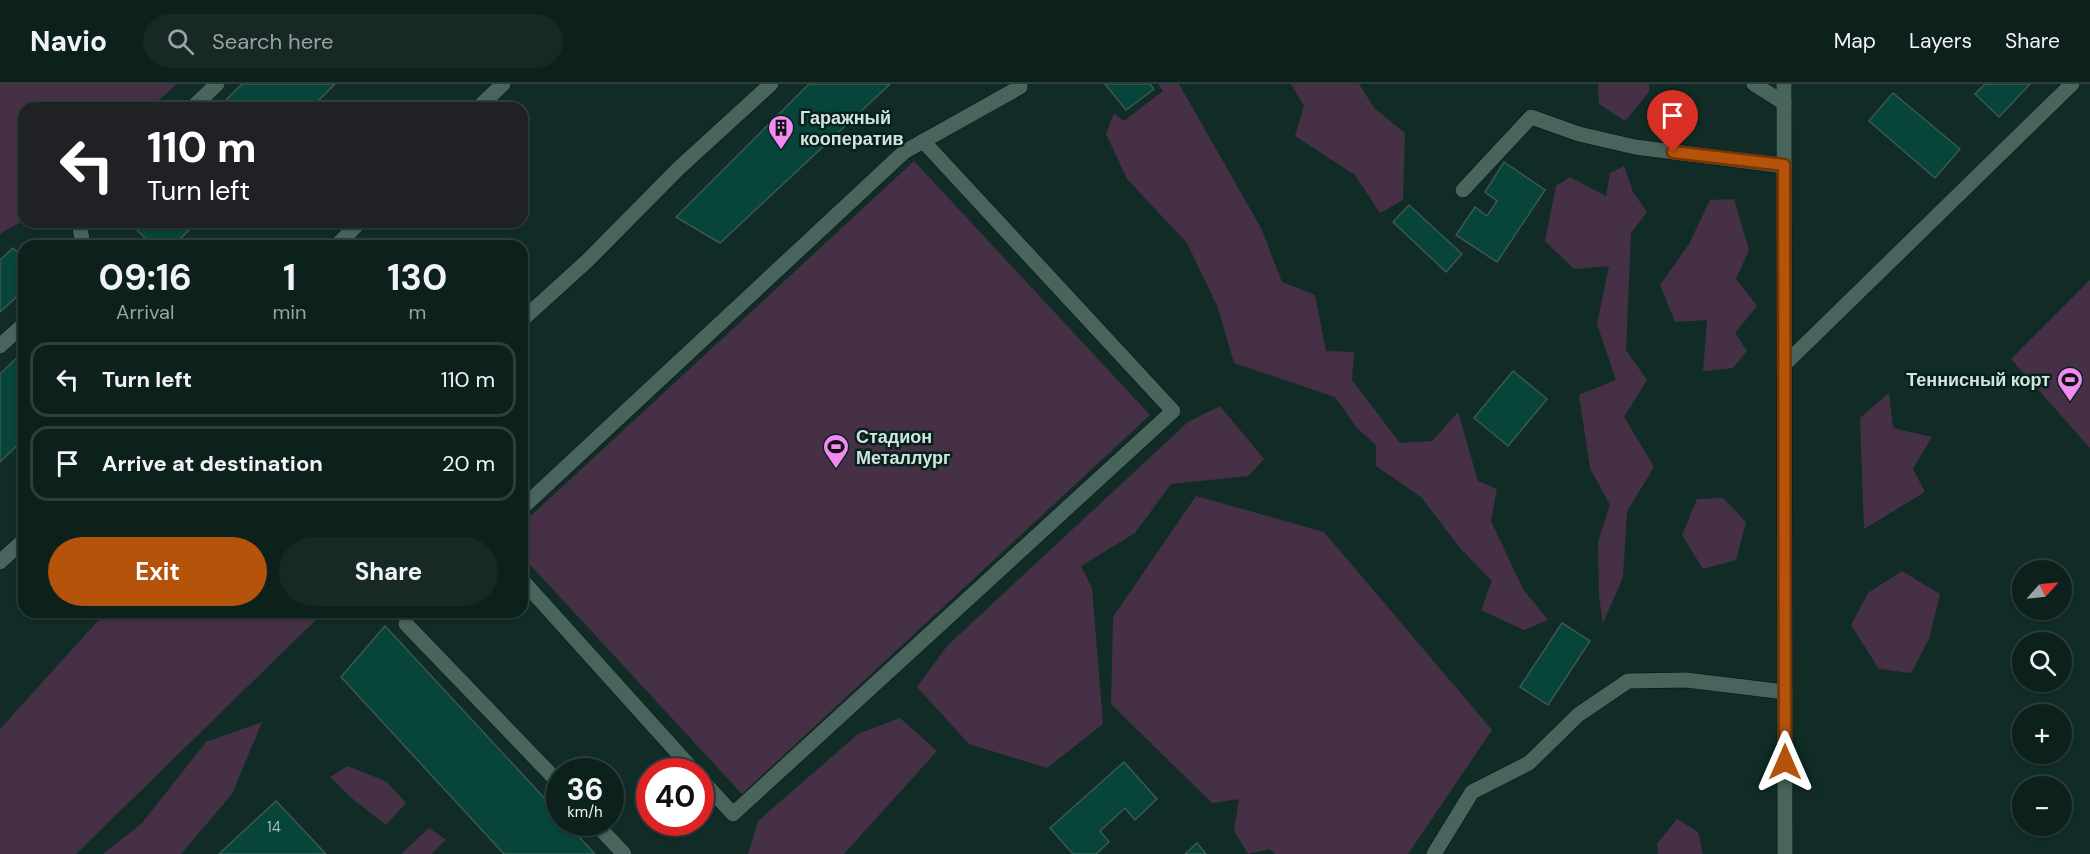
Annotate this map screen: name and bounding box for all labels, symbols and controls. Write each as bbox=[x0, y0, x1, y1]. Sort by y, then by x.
search box bbox=[143, 14, 563, 68]
text: Navio bbox=[30, 23, 107, 60]
icon: search bbox=[164, 25, 197, 58]
text: Search here bbox=[212, 27, 333, 56]
text: Map bbox=[1834, 27, 1876, 55]
text: Layers bbox=[1909, 27, 1972, 55]
text: Share bbox=[2005, 27, 2060, 55]
pin bbox=[1647, 90, 1698, 152]
icon: arrive bbox=[1656, 99, 1689, 132]
place label: Гаражный кооператив bbox=[800, 106, 904, 151]
building icon: Гаражный кооператив bbox=[766, 113, 796, 151]
text: 110 m bbox=[147, 120, 257, 175]
icon: left bbox=[48, 126, 126, 204]
text: Turn left bbox=[147, 173, 250, 208]
text: 09:16 bbox=[99, 254, 192, 301]
text: 1 bbox=[283, 254, 296, 301]
text: 130 bbox=[387, 254, 447, 301]
text: Arrival bbox=[116, 299, 174, 325]
text: min bbox=[273, 299, 307, 325]
text: m bbox=[408, 299, 426, 325]
icon: left bbox=[51, 363, 84, 396]
text: Turn left bbox=[102, 365, 192, 394]
text: 110 m bbox=[441, 365, 495, 394]
sports icon: Теннисный корт bbox=[2055, 365, 2085, 403]
place label: Теннисный корт bbox=[1906, 368, 2050, 392]
place label: Стадион Металлург bbox=[856, 425, 951, 470]
sports icon: Стадион Металлург bbox=[821, 432, 851, 470]
icon: arrive bbox=[51, 447, 84, 480]
text: Arrive at destination bbox=[102, 449, 323, 478]
text: 20 m bbox=[442, 449, 495, 478]
button: Exit bbox=[48, 537, 267, 606]
button: Share bbox=[279, 537, 498, 606]
north arrow bbox=[2012, 560, 2072, 620]
map controls bbox=[2012, 560, 2072, 836]
button: search bbox=[2012, 632, 2072, 692]
button: + bbox=[2012, 704, 2072, 764]
position arrow bbox=[1753, 730, 1817, 794]
speed limit sign: 40 bbox=[636, 758, 714, 836]
text: 36 bbox=[566, 770, 604, 809]
button: − bbox=[2012, 776, 2072, 836]
text: km/h bbox=[567, 802, 603, 822]
house number: 14 bbox=[267, 817, 281, 837]

